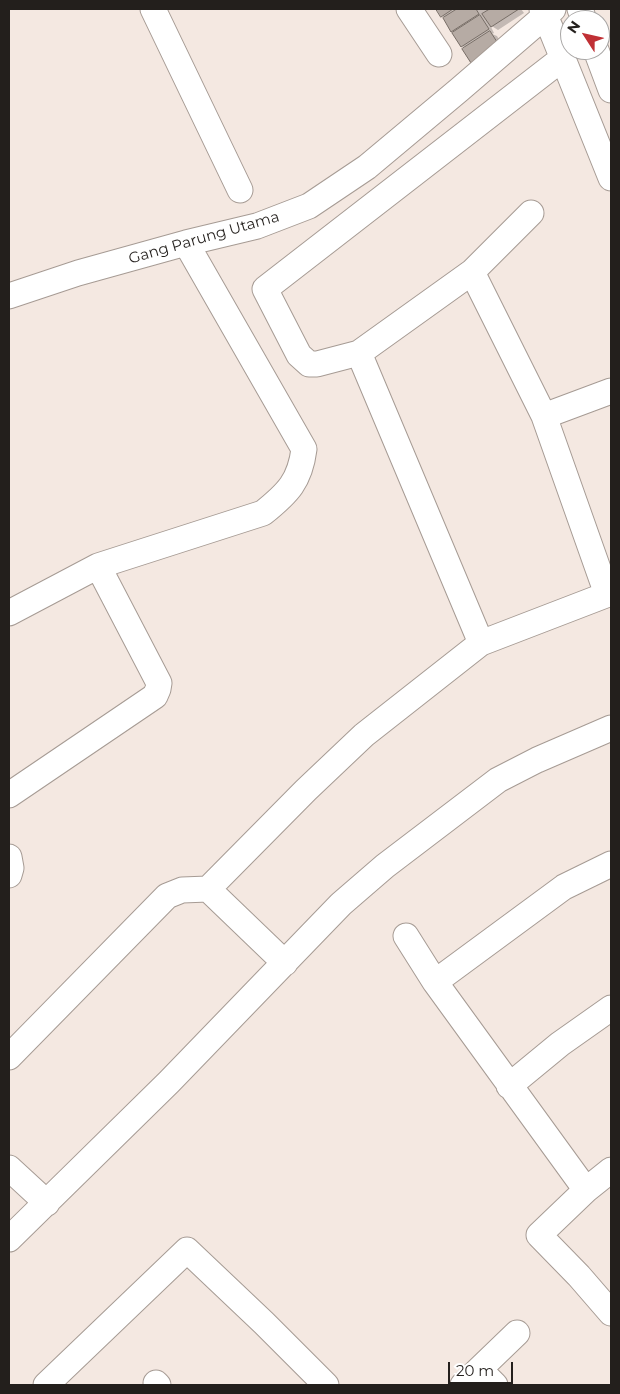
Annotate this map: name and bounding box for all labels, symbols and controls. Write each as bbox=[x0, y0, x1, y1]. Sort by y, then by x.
north arrow bbox=[560, 10, 610, 60]
text: N bbox=[563, 17, 584, 37]
street label: Gang Parung Utama bbox=[127, 208, 281, 268]
scale bar bbox=[450, 1352, 515, 1384]
text: 20 m bbox=[456, 1361, 494, 1380]

